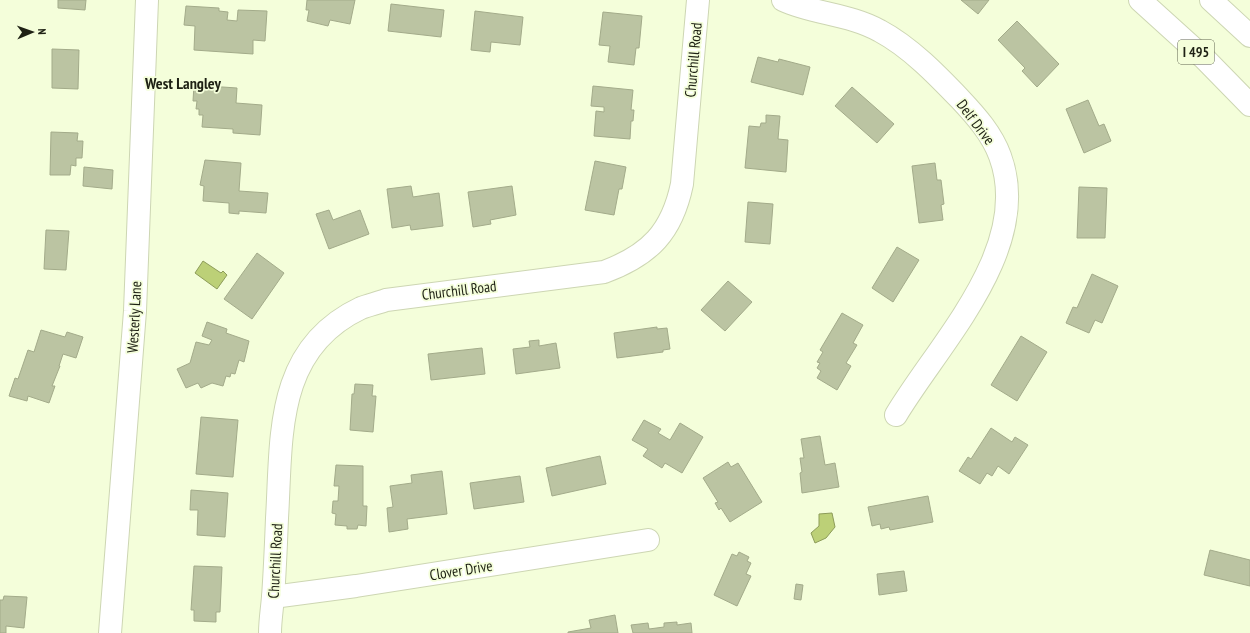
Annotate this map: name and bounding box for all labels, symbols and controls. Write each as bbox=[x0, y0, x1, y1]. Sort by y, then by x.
north arrow bbox=[12, 12, 52, 52]
street label: Churchill Road bbox=[680, 22, 706, 98]
text: N bbox=[35, 28, 49, 35]
road number: I 495 bbox=[1178, 40, 1214, 64]
district label: West Langley bbox=[144, 73, 221, 93]
street label: Delf Drive bbox=[953, 96, 999, 148]
street label: Churchill Road bbox=[421, 276, 497, 304]
street label: Westerly Lane bbox=[123, 281, 145, 353]
street label: Churchill Road bbox=[264, 523, 286, 599]
street label: Clover Drive bbox=[428, 556, 494, 584]

